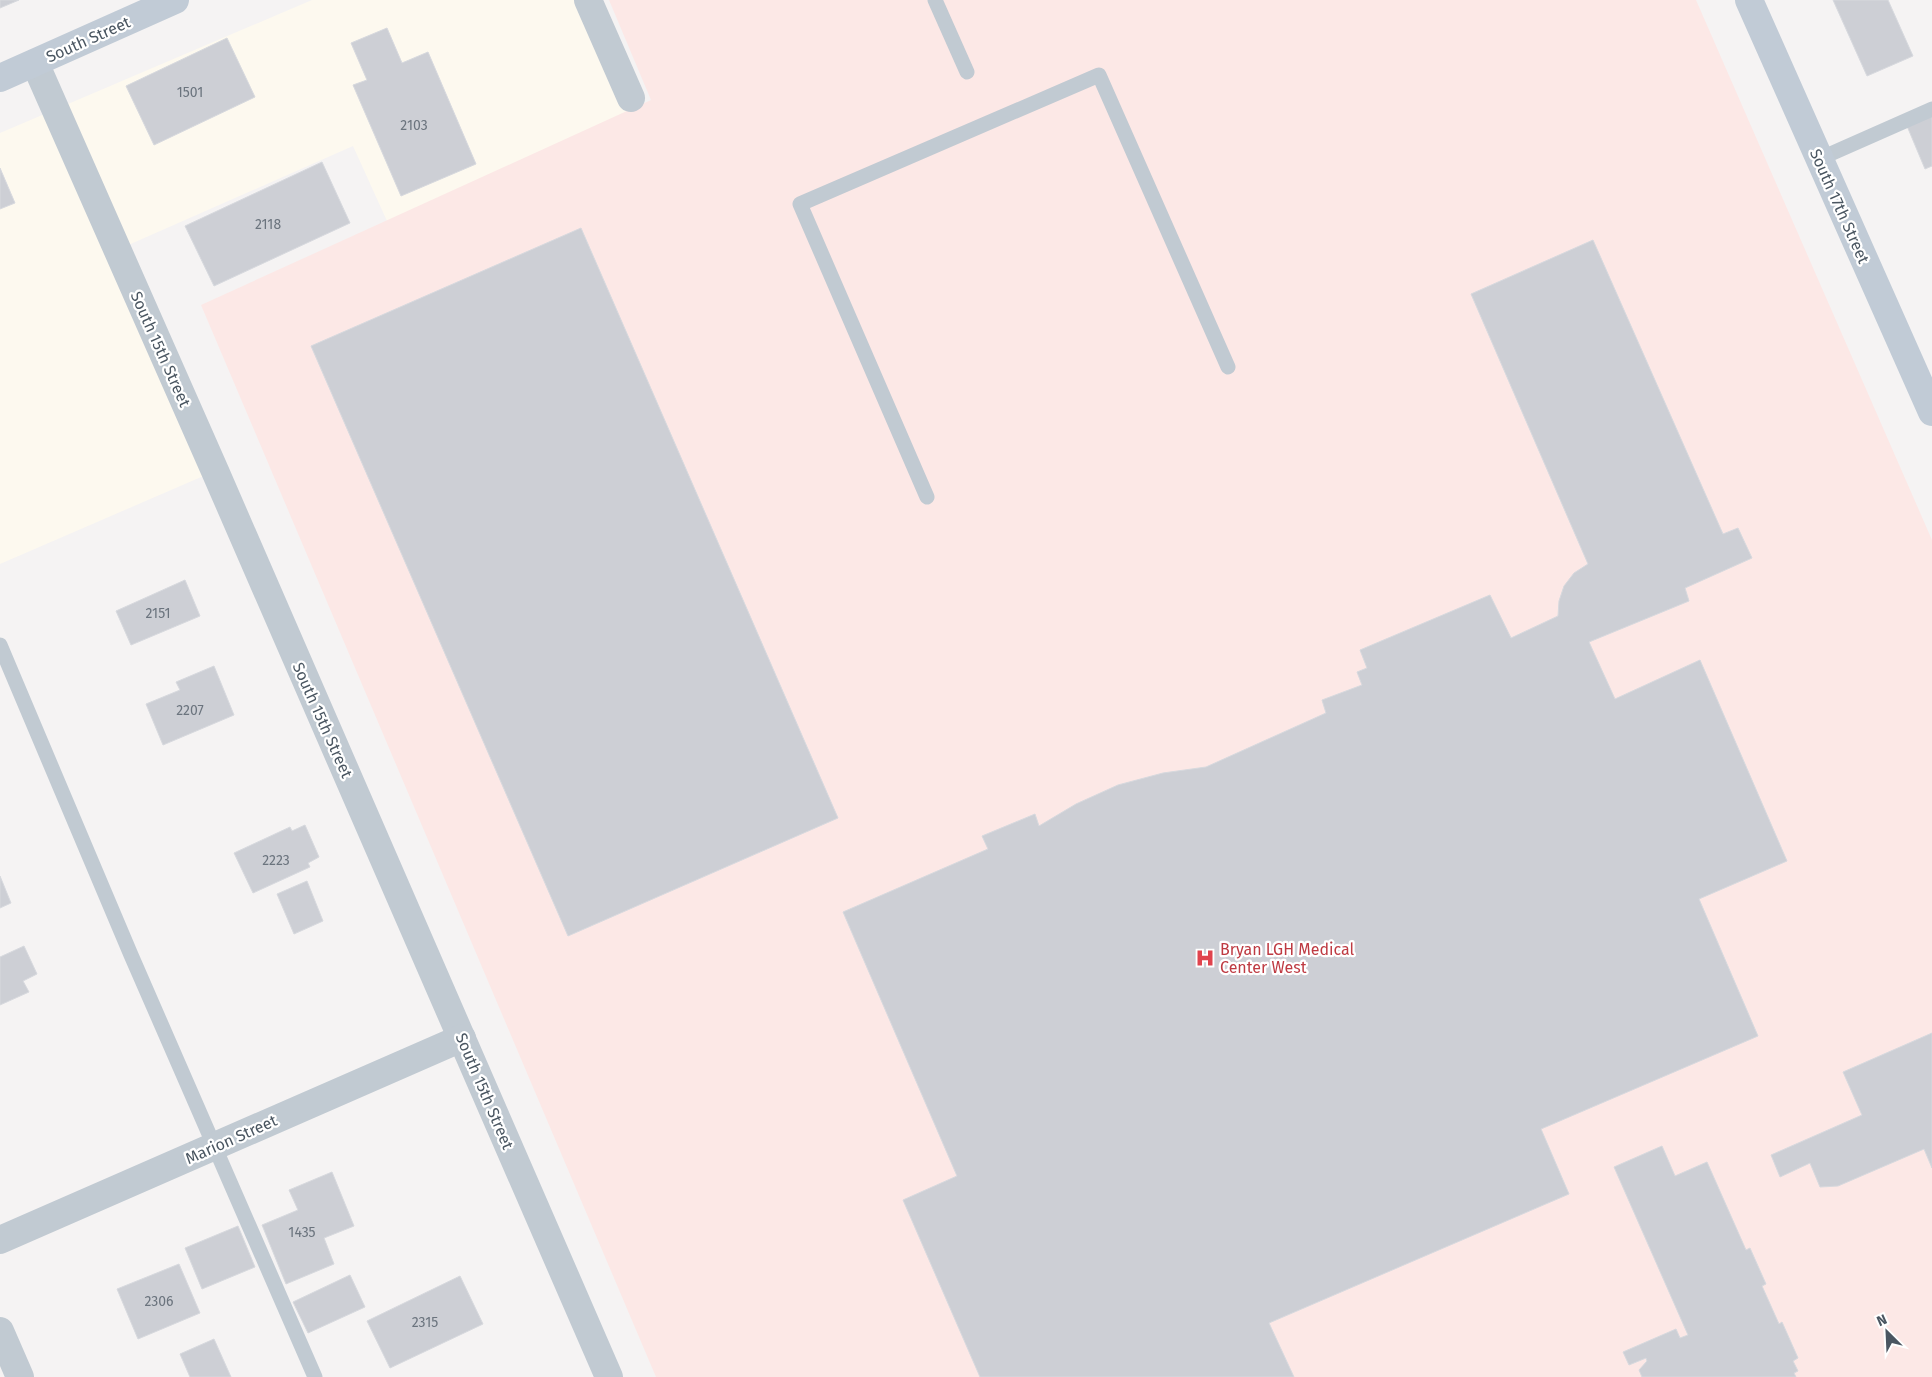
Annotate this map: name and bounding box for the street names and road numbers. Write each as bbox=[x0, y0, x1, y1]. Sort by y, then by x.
street label: South Street bbox=[43, 12, 133, 66]
street label: South 17th Street bbox=[1806, 146, 1873, 267]
street label: South 15th Street bbox=[127, 289, 195, 410]
street label: South 15th Street bbox=[289, 660, 357, 781]
street label: South 15th Street bbox=[451, 1030, 518, 1152]
street label: Marion Street bbox=[182, 1111, 280, 1168]

